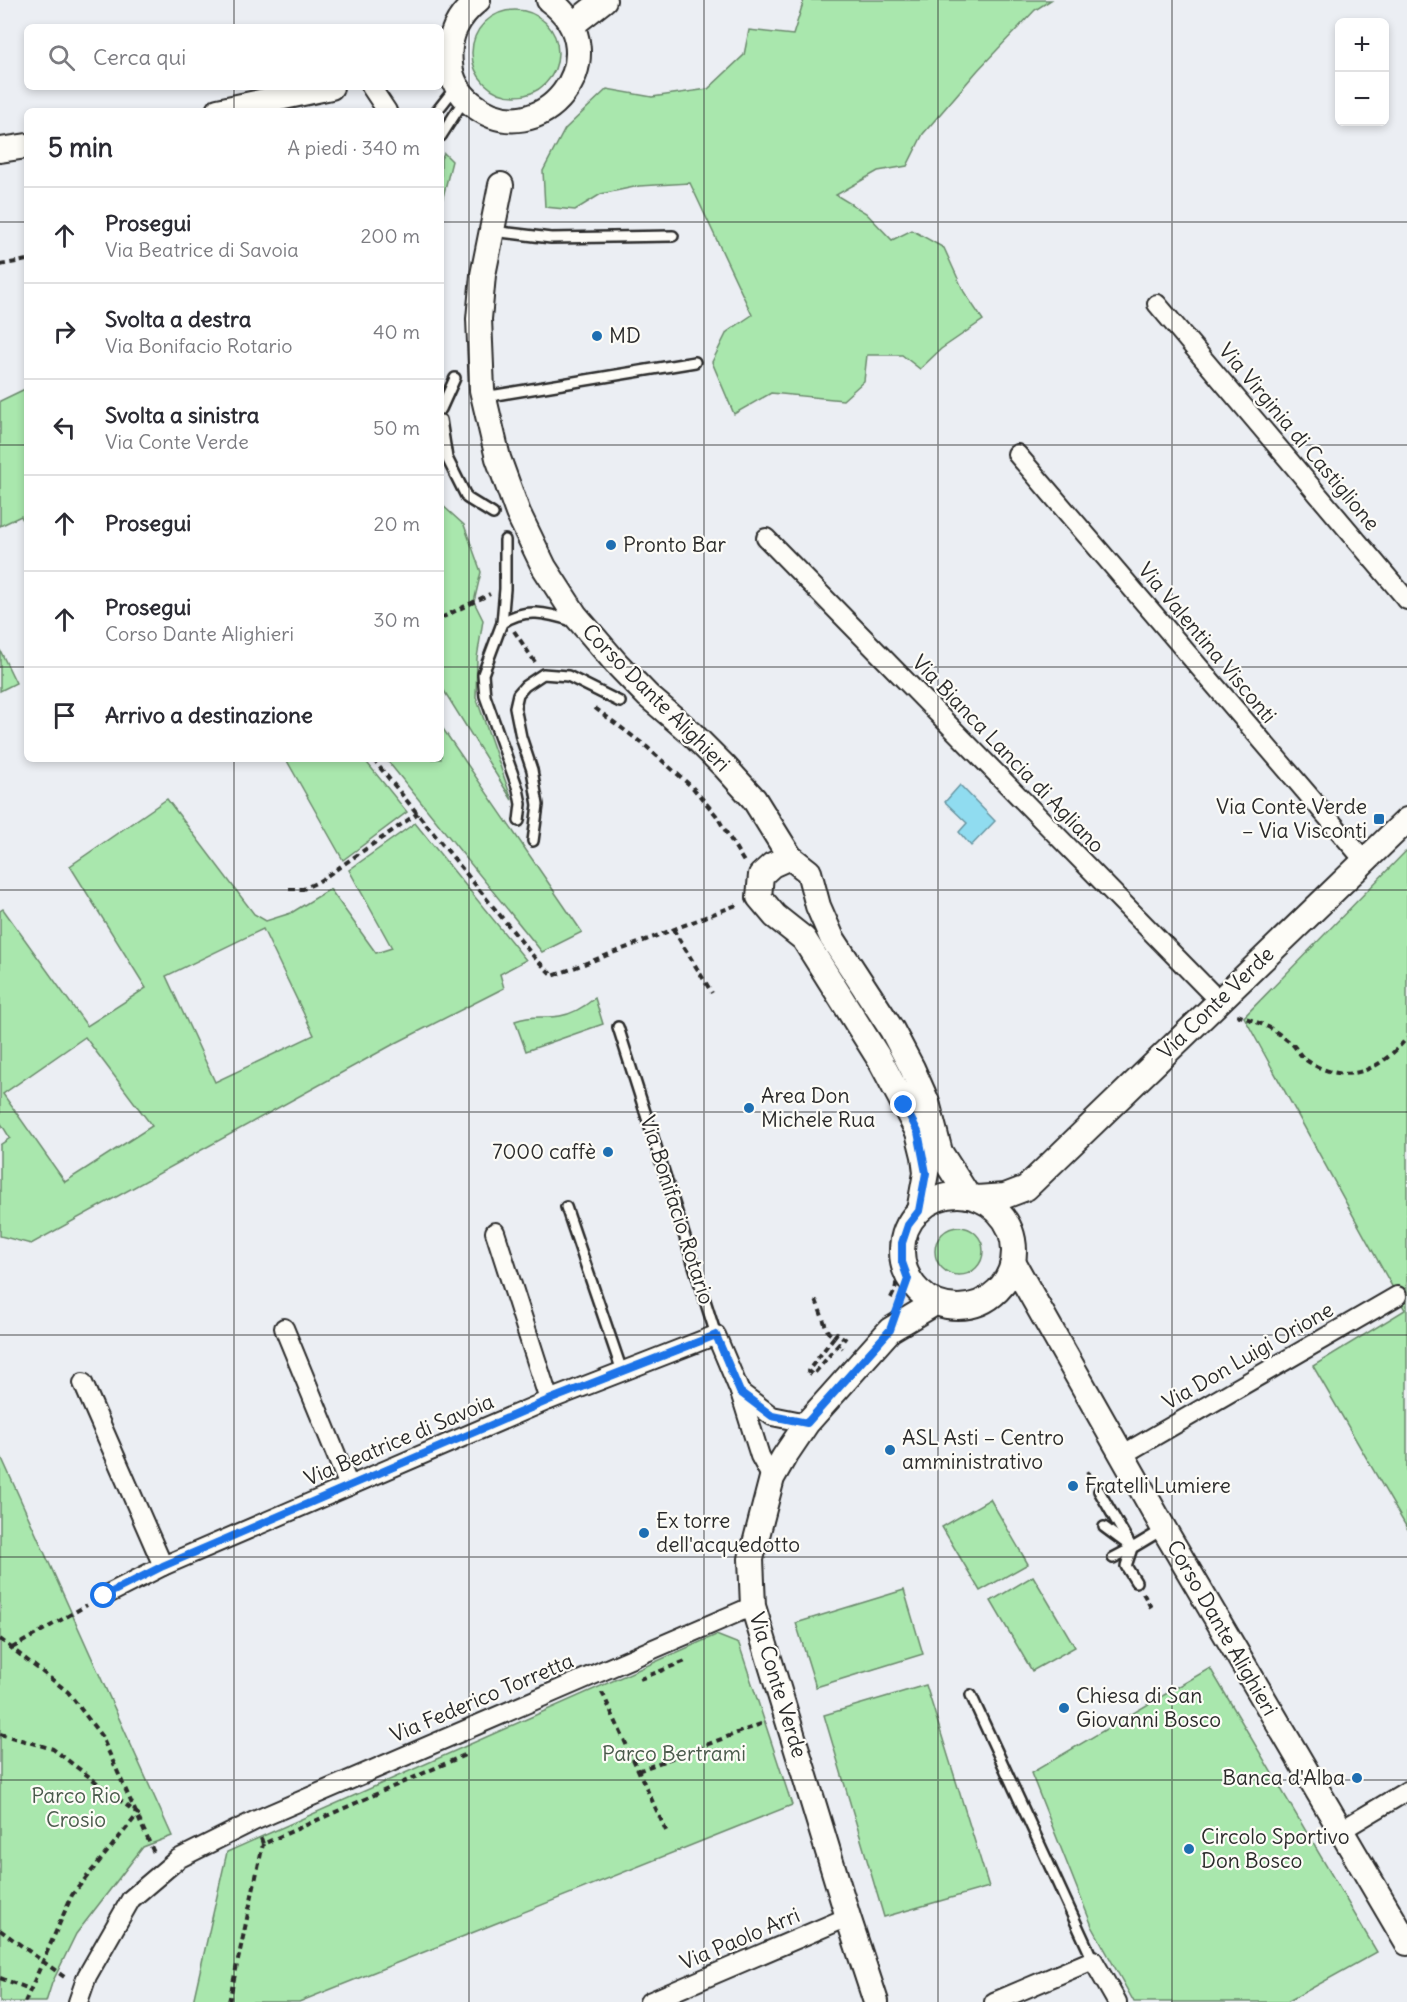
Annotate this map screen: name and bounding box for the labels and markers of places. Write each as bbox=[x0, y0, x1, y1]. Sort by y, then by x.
place label: MD bbox=[609, 322, 641, 349]
marker: MD bbox=[590, 329, 604, 343]
place label: Pronto Bar bbox=[623, 531, 726, 558]
marker: Pronto Bar bbox=[604, 538, 618, 552]
place label: Via Conte Verde – Via Visconti bbox=[1216, 793, 1367, 844]
marker: Via Conte Verde – Via Visconti bbox=[1372, 812, 1386, 826]
place label: Area Don Michele Rua bbox=[761, 1082, 875, 1133]
marker: Area Don Michele Rua bbox=[742, 1101, 756, 1115]
place label: 7000 caffè bbox=[492, 1138, 596, 1165]
marker: 7000 caffè bbox=[601, 1145, 615, 1159]
place label: ASL Asti – Centro amministrativo bbox=[902, 1424, 1064, 1475]
marker: ASL Asti – Centro amministrativo bbox=[883, 1443, 897, 1457]
place label: Fratelli Lumiere bbox=[1085, 1472, 1231, 1499]
marker: Fratelli Lumiere bbox=[1066, 1479, 1080, 1493]
place label: Ex torre dell'acquedotto bbox=[656, 1507, 800, 1558]
marker: Ex torre dell'acquedotto bbox=[637, 1526, 651, 1540]
place label: Chiesa di San Giovanni Bosco bbox=[1076, 1682, 1221, 1733]
marker: Chiesa di San Giovanni Bosco bbox=[1057, 1701, 1071, 1715]
place label: Banca d'Alba bbox=[1222, 1764, 1345, 1791]
marker: Banca d'Alba bbox=[1350, 1771, 1364, 1785]
place label: Circolo Sportivo Don Bosco bbox=[1201, 1823, 1350, 1874]
marker: Circolo Sportivo Don Bosco bbox=[1182, 1842, 1196, 1856]

